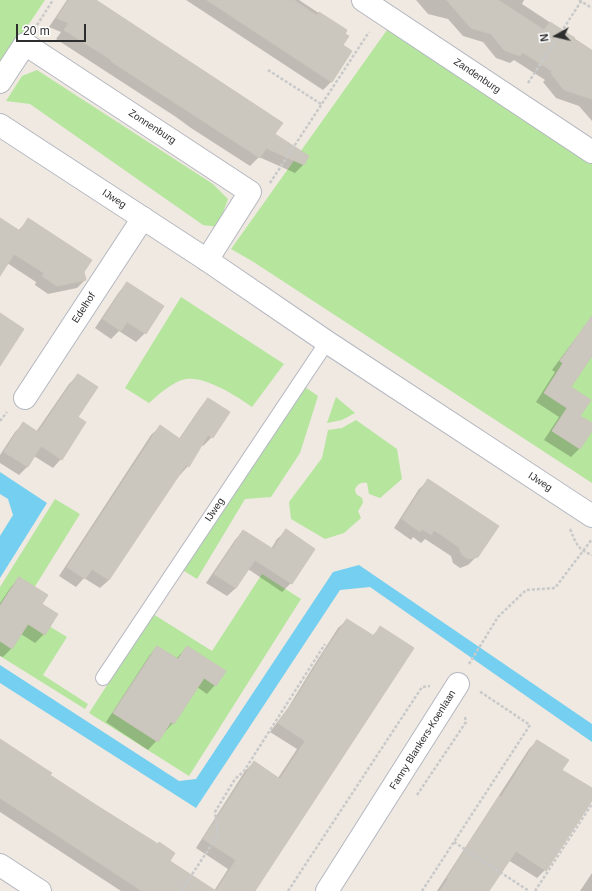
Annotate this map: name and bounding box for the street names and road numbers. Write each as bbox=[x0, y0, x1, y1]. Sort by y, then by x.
street label: Zandenburg bbox=[451, 56, 503, 96]
street label: Zonnenburg bbox=[126, 107, 178, 147]
street label: IJweg bbox=[100, 187, 128, 211]
street label: Edelhof bbox=[70, 291, 98, 325]
street label: IJweg bbox=[526, 470, 554, 494]
street label: IJweg bbox=[203, 496, 227, 524]
street label: Fanny Blankers-Koenlaan bbox=[387, 688, 459, 792]

